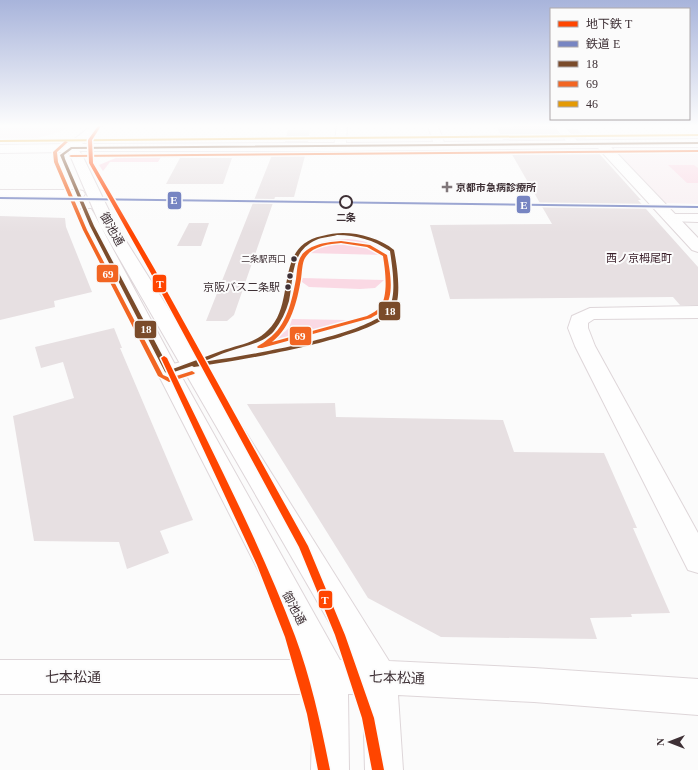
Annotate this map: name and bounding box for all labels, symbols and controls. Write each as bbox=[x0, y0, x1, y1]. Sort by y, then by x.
legend bbox=[550, 8, 690, 120]
text: 地下鉄 T bbox=[586, 17, 633, 31]
text: 鉄道 E bbox=[586, 37, 620, 51]
text: 18 bbox=[586, 57, 598, 71]
text: 69 bbox=[586, 77, 598, 91]
text: 46 bbox=[586, 97, 598, 111]
marker: 京都市急病診療所 bbox=[441, 181, 453, 193]
place label: 京都市急病診療所 bbox=[456, 182, 536, 193]
line badge: E bbox=[167, 191, 182, 210]
text: E bbox=[170, 194, 178, 206]
marker: 二条 bbox=[339, 195, 353, 209]
line badge: E bbox=[516, 195, 531, 214]
text: E bbox=[520, 199, 528, 211]
street label: 御池通 bbox=[97, 210, 127, 248]
place label: 二条 bbox=[336, 212, 356, 223]
district label: 西ノ京栂尾町 bbox=[606, 252, 672, 264]
place label: 二条駅西口 bbox=[241, 254, 286, 264]
marker: 二条駅西口 bbox=[289, 254, 299, 264]
line badge: 69 bbox=[96, 264, 119, 283]
text: 69 bbox=[103, 268, 114, 280]
unlabelled marker bbox=[285, 271, 295, 281]
line badge: T bbox=[152, 274, 167, 293]
text: T bbox=[156, 278, 164, 290]
place label: 京阪バス二条駅 bbox=[203, 281, 280, 293]
marker: 京阪バス二条駅 bbox=[283, 282, 293, 292]
line badge: 18 bbox=[378, 301, 401, 321]
text: 18 bbox=[385, 305, 396, 317]
line badge: 18 bbox=[134, 320, 157, 339]
text: 18 bbox=[141, 323, 152, 335]
line badge: 69 bbox=[289, 326, 312, 346]
text: 69 bbox=[295, 330, 306, 342]
street label: 御池通 bbox=[279, 589, 309, 627]
line badge: T bbox=[318, 590, 333, 609]
text: T bbox=[321, 594, 329, 606]
street label: 七本松通 bbox=[45, 670, 101, 685]
street label: 七本松通 bbox=[369, 670, 425, 686]
north arrow bbox=[650, 722, 690, 762]
text: N bbox=[654, 738, 666, 746]

